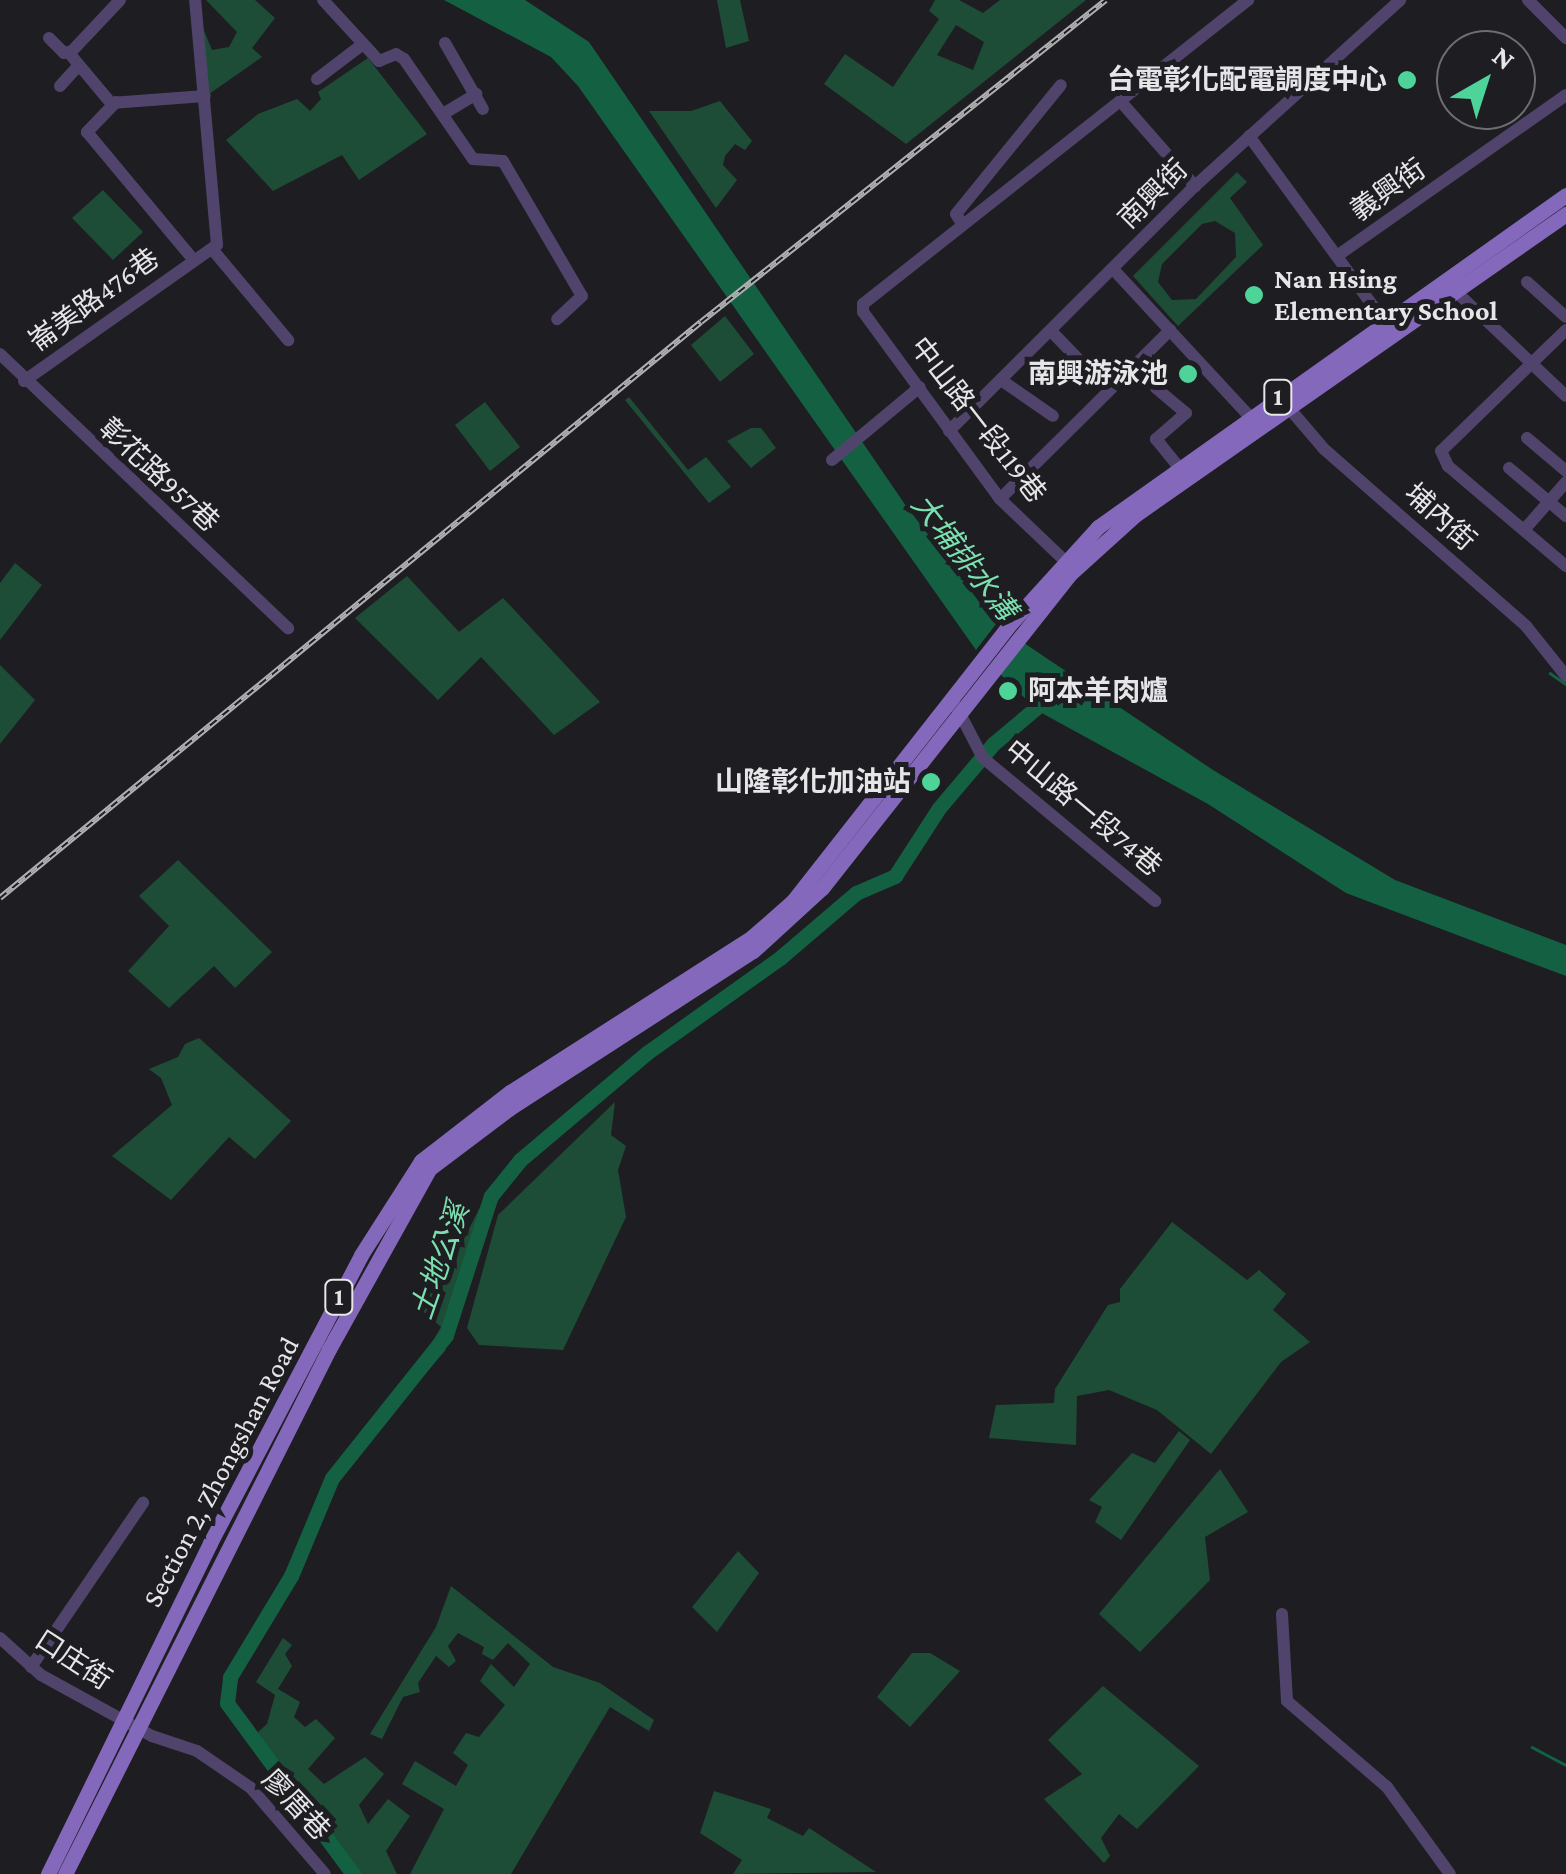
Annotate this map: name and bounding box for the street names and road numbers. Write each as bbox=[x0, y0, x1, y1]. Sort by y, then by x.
street label: 南興街 bbox=[1111, 152, 1195, 236]
street label: 義興街 bbox=[1344, 152, 1432, 228]
street label: 崙美路476巷 bbox=[22, 242, 166, 358]
street label: 中山路一段119巷 bbox=[903, 331, 1053, 509]
road number: 1 bbox=[1263, 377, 1293, 417]
street label: 彰花路957巷 bbox=[92, 411, 226, 539]
street label: 埔內街 bbox=[1398, 476, 1482, 558]
street label: 中山路一段74巷 bbox=[998, 733, 1168, 883]
road number: 1 bbox=[324, 1277, 354, 1317]
street label: Section 2, Zhongshan Road bbox=[136, 1331, 306, 1613]
street label: 口庄街 bbox=[29, 1623, 117, 1697]
street label: 廖厝巷 bbox=[255, 1763, 337, 1847]

